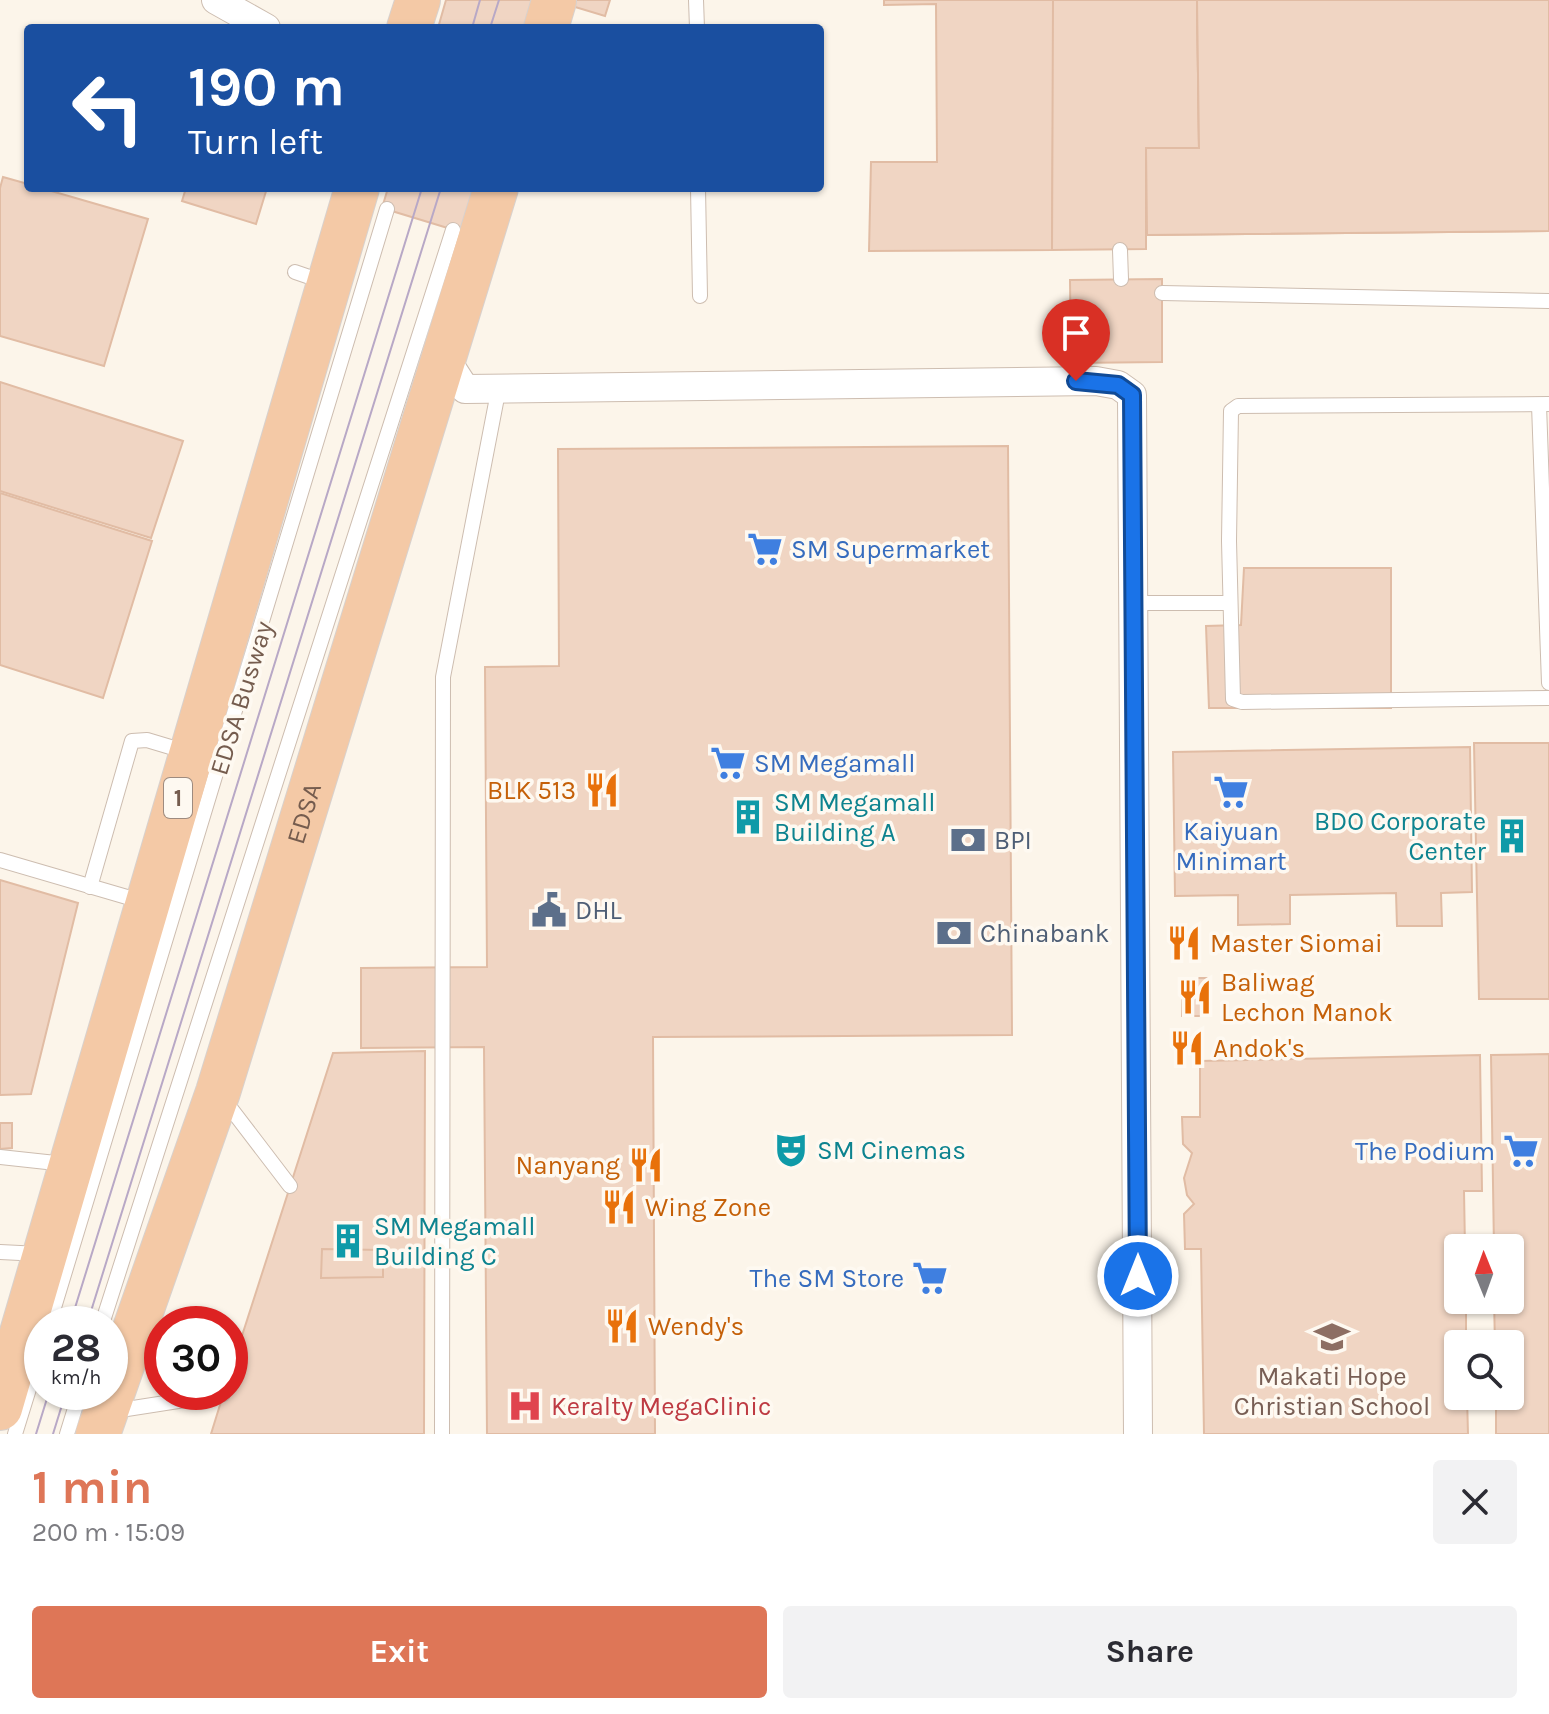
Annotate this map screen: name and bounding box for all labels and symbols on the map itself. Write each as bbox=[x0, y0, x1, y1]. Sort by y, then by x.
pin bbox=[1042, 299, 1110, 381]
supermarket icon: SM Supermarket bbox=[746, 530, 784, 568]
place label: SM Supermarket bbox=[791, 534, 990, 565]
street label: EDSA Busway bbox=[203, 617, 280, 779]
supermarket icon: SM Megamall bbox=[709, 744, 747, 782]
place label: SM Megamall bbox=[754, 748, 915, 779]
restaurant icon: BLK 513 bbox=[583, 771, 621, 809]
supermarket icon: Kaiyuan Minimart bbox=[1212, 773, 1250, 811]
place label: BLK 513 bbox=[487, 775, 576, 806]
road number: 1 bbox=[164, 778, 192, 818]
street label: EDSA bbox=[280, 779, 328, 848]
place label: SM Megamall Building A bbox=[774, 787, 935, 848]
building icon: SM Megamall Building A bbox=[729, 798, 767, 836]
place label: BDO Corporate Center bbox=[1314, 806, 1487, 867]
place label: Kaiyuan Minimart bbox=[1175, 816, 1287, 877]
building icon: BDO Corporate Center bbox=[1493, 817, 1531, 855]
bank icon: BPI bbox=[949, 821, 987, 859]
place label: BPI bbox=[994, 825, 1032, 856]
public building icon: DHL bbox=[530, 891, 568, 929]
place label: DHL bbox=[575, 895, 622, 926]
bank icon: Chinabank bbox=[935, 914, 973, 952]
place label: Chinabank bbox=[980, 918, 1109, 949]
restaurant icon: Master Siomai bbox=[1165, 924, 1203, 962]
place label: Master Siomai bbox=[1210, 928, 1383, 959]
place label: Baliwag Lechon Manok bbox=[1221, 967, 1393, 1028]
restaurant icon: Baliwag Lechon Manok bbox=[1176, 978, 1214, 1016]
restaurant icon: Andok's bbox=[1168, 1029, 1206, 1067]
place label: Andok's bbox=[1213, 1033, 1305, 1064]
theatre icon: SM Cinemas bbox=[772, 1131, 810, 1169]
supermarket icon: The Podium bbox=[1502, 1132, 1540, 1170]
place label: SM Cinemas bbox=[817, 1135, 966, 1166]
place label: The Podium bbox=[1355, 1136, 1495, 1167]
restaurant icon: Nanyang bbox=[627, 1146, 665, 1184]
place label: Nanyang bbox=[515, 1150, 620, 1181]
restaurant icon: Wing Zone bbox=[600, 1188, 638, 1226]
place label: Wing Zone bbox=[645, 1192, 771, 1223]
place label: SM Megamall Building C bbox=[374, 1211, 535, 1272]
building icon: SM Megamall Building C bbox=[329, 1222, 367, 1260]
position arrow bbox=[1096, 1234, 1180, 1318]
north arrow bbox=[1444, 1234, 1524, 1314]
supermarket icon: The SM Store bbox=[911, 1259, 949, 1297]
place label: The SM Store bbox=[749, 1263, 904, 1294]
speed limit sign: 30 bbox=[144, 1306, 248, 1410]
restaurant icon: Wendy's bbox=[603, 1307, 641, 1345]
place label: Wendy's bbox=[648, 1311, 744, 1342]
school or university icon: Makati Hope Christian School bbox=[1313, 1318, 1351, 1356]
place label: Makati Hope Christian School bbox=[1234, 1361, 1430, 1422]
hospital icon: Keralty MegaClinic bbox=[506, 1387, 544, 1425]
place label: Keralty MegaClinic bbox=[551, 1391, 771, 1422]

